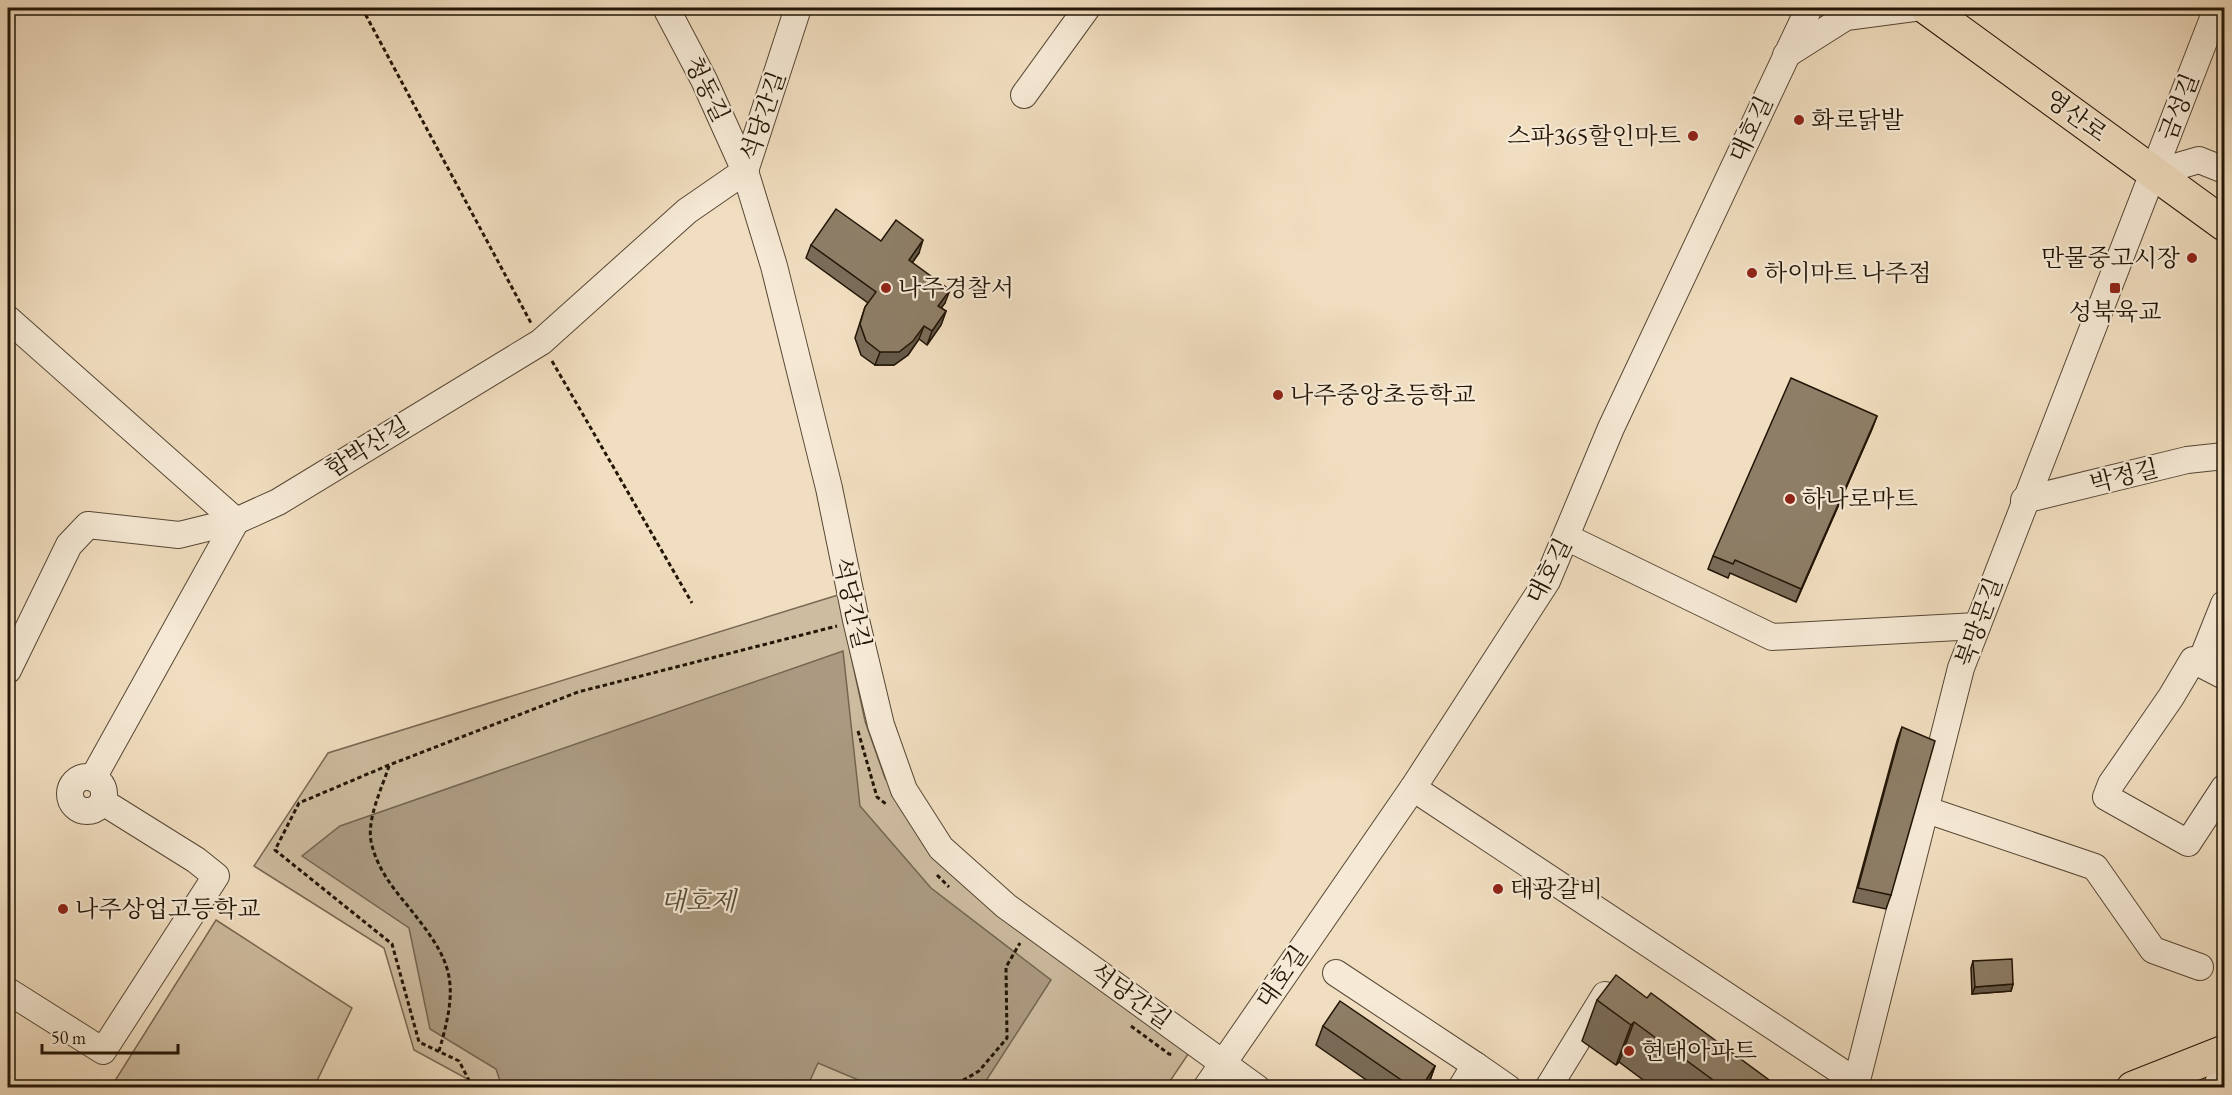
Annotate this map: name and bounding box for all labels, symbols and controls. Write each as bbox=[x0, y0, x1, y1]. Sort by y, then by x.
street label: 청동길 bbox=[678, 51, 737, 127]
street label: 석당간길 bbox=[733, 67, 792, 165]
street label: 금성길 bbox=[2152, 69, 2205, 145]
street label: 영산로 bbox=[2039, 83, 2114, 149]
street label: 대호길 bbox=[1722, 91, 1779, 167]
place label: 화로닭발 bbox=[1811, 104, 1905, 135]
marker: 화로닭발 bbox=[1792, 113, 1806, 127]
place label: 스파365할인마트 bbox=[1507, 120, 1681, 151]
marker: 스파365할인마트 bbox=[1686, 129, 1700, 143]
place label: 만물중고시장 bbox=[2041, 242, 2181, 273]
marker: 만물중고시장 bbox=[2185, 251, 2199, 265]
place label: 하이마트 나주점 bbox=[1764, 257, 1931, 288]
marker: 하이마트 나주점 bbox=[1745, 266, 1759, 280]
place label: 나주경찰서 bbox=[898, 272, 1014, 303]
marker: 나주경찰서 bbox=[879, 281, 893, 295]
marker: 성북육교 bbox=[2108, 281, 2122, 295]
place label: 성북육교 bbox=[2069, 296, 2161, 327]
place label: 나주중앙초등학교 bbox=[1290, 379, 1475, 410]
marker: 나주중앙초등학교 bbox=[1271, 388, 1285, 402]
street label: 함박산길 bbox=[319, 409, 414, 484]
street label: 박정길 bbox=[2086, 452, 2161, 499]
place label: 하나로마트 bbox=[1802, 483, 1918, 514]
marker: 하나로마트 bbox=[1783, 492, 1797, 506]
street label: 대호길 bbox=[1519, 533, 1578, 609]
street label: 석당간길 bbox=[827, 554, 878, 652]
street label: 북망문길 bbox=[1948, 573, 2009, 671]
place label: 태광갈비 bbox=[1510, 873, 1603, 904]
marker: 태광갈비 bbox=[1491, 882, 1505, 896]
water label: 대호제 bbox=[660, 884, 739, 918]
place label: 나주상업고등학교 bbox=[75, 893, 260, 924]
marker: 나주상업고등학교 bbox=[56, 902, 70, 916]
street label: 대호길 bbox=[1249, 939, 1314, 1014]
street label: 석당간길 bbox=[1085, 956, 1178, 1035]
scale bar bbox=[42, 1017, 178, 1055]
text: 50 m bbox=[51, 1026, 86, 1049]
place label: 현대아파트 bbox=[1641, 1035, 1757, 1066]
marker: 현대아파트 bbox=[1622, 1044, 1636, 1058]

